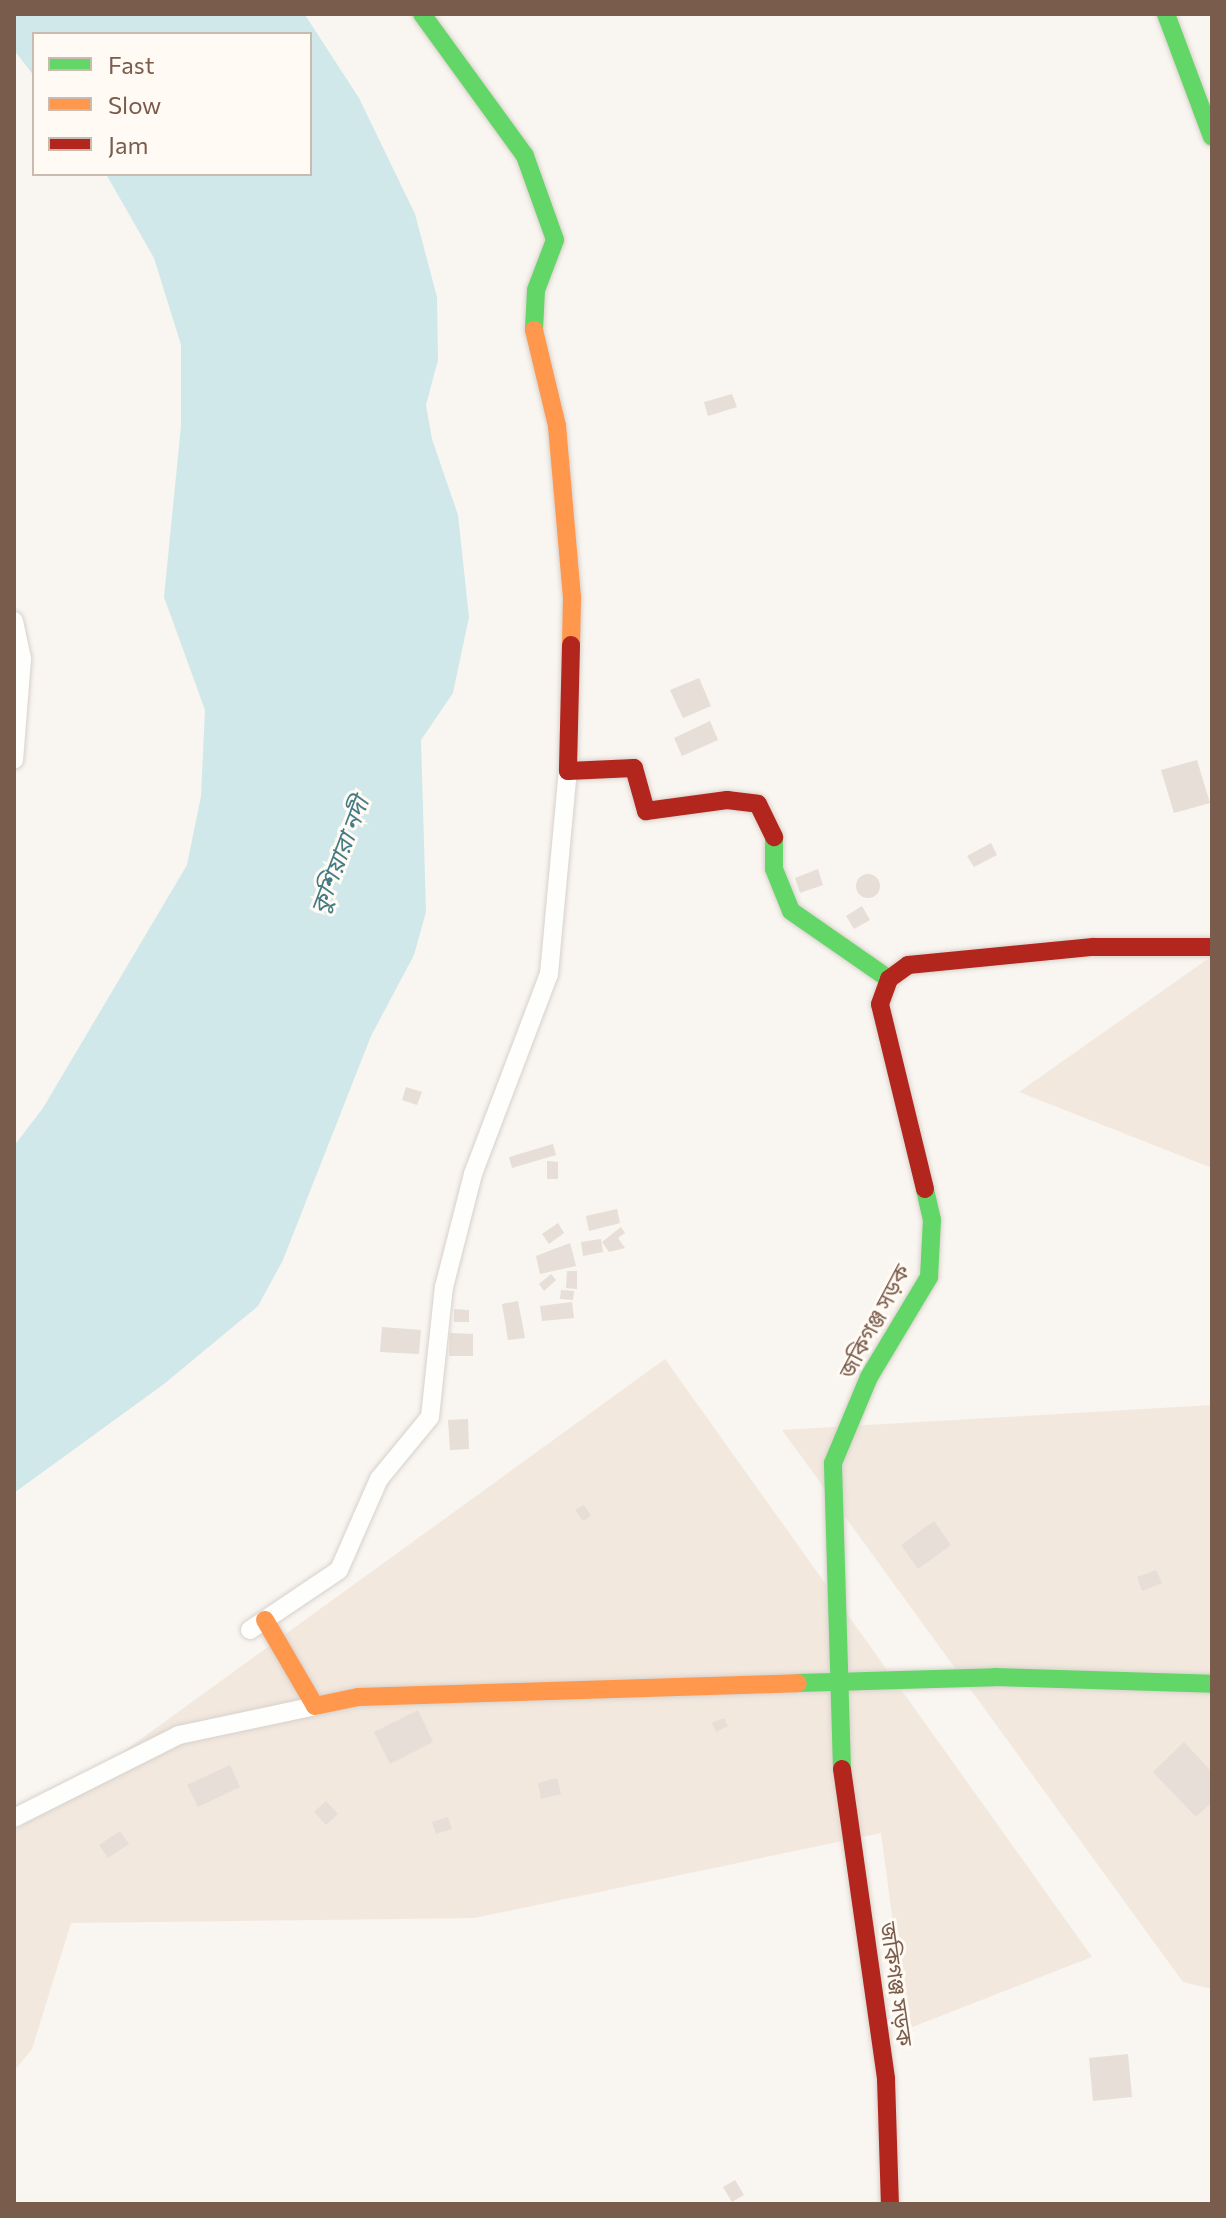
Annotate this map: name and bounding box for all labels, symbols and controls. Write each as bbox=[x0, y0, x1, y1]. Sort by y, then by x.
legend bbox=[32, 32, 312, 176]
text: Fast bbox=[108, 50, 155, 79]
text: Slow bbox=[108, 90, 161, 119]
text: Jam bbox=[108, 130, 148, 159]
water label: কুশিয়ারা নদী bbox=[304, 792, 374, 918]
street label: জকিগঞ্জ সড়ক bbox=[833, 1260, 915, 1382]
street label: জকিগঞ্জ সড়ক bbox=[875, 1920, 919, 2048]

